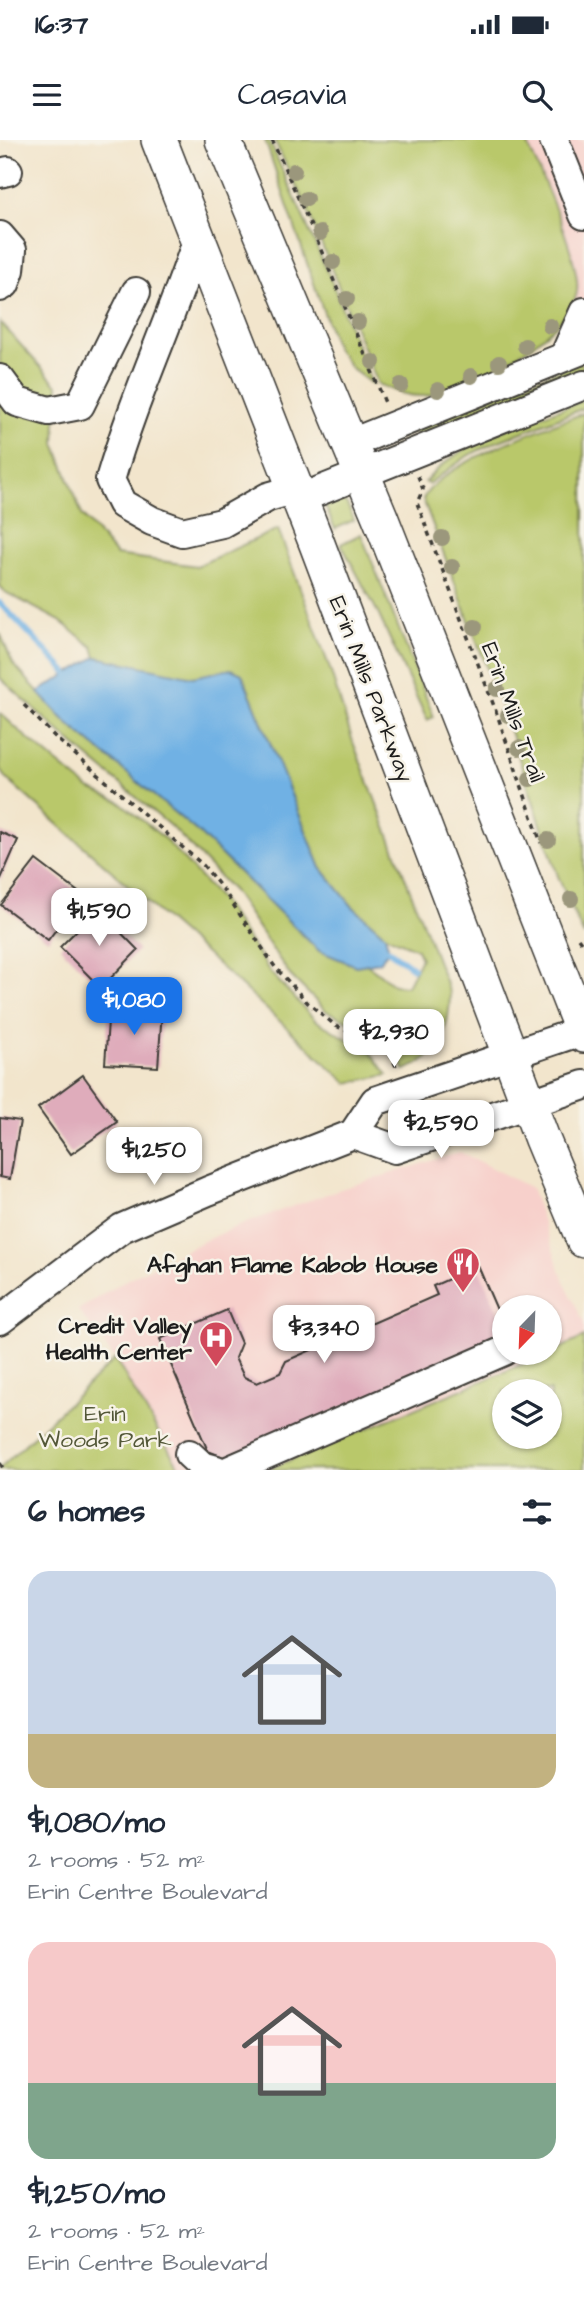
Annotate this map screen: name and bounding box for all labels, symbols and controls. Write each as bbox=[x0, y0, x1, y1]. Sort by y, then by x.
text: 16:37 bbox=[35, 7, 88, 43]
text: Casavia bbox=[238, 72, 347, 117]
icon: menu bbox=[28, 76, 66, 114]
icon: search bbox=[518, 76, 556, 114]
street label: Erin Mills Parkway bbox=[320, 592, 421, 788]
street label: Erin Mills Trail bbox=[473, 638, 553, 787]
pin: $1,590 bbox=[42, 888, 156, 948]
text: $1,590 bbox=[67, 895, 131, 927]
pin: $1,080 bbox=[77, 978, 191, 1037]
text: $1,080 bbox=[102, 984, 166, 1016]
pin: $2,930 bbox=[337, 1010, 451, 1069]
text: $2,930 bbox=[359, 1016, 429, 1048]
pin: $2,590 bbox=[384, 1100, 498, 1160]
text: $2,590 bbox=[404, 1107, 478, 1139]
pin: $1,250 bbox=[97, 1128, 211, 1187]
text: $1,250 bbox=[122, 1134, 186, 1166]
restaurant icon: Afghan Flame Kabob House bbox=[444, 1245, 482, 1294]
place label: Afghan Flame Kabob House bbox=[147, 1249, 439, 1282]
north arrow bbox=[492, 1295, 562, 1365]
map controls bbox=[492, 1295, 562, 1449]
pin: $3,340 bbox=[267, 1306, 381, 1365]
place label: Credit Valley Health Center bbox=[46, 1310, 192, 1368]
text: $3,340 bbox=[289, 1312, 359, 1344]
hospital icon: Credit Valley Health Center bbox=[197, 1319, 235, 1368]
button: layers bbox=[492, 1379, 562, 1449]
park label: Erin Woods Park bbox=[38, 1398, 172, 1456]
text: 6 homes bbox=[28, 1491, 145, 1533]
icon: filters bbox=[518, 1493, 556, 1531]
icon: home bbox=[229, 1617, 355, 1743]
text: $1,080/mo bbox=[28, 1802, 165, 1844]
text: 2 rooms · 52 m² bbox=[28, 1844, 205, 1876]
text: Erin Centre Boulevard bbox=[28, 1876, 268, 1908]
icon: home bbox=[229, 1988, 355, 2114]
text: $1,250/mo bbox=[28, 2173, 165, 2215]
text: 2 rooms · 52 m² bbox=[28, 2215, 205, 2247]
text: Erin Centre Boulevard bbox=[28, 2247, 268, 2279]

